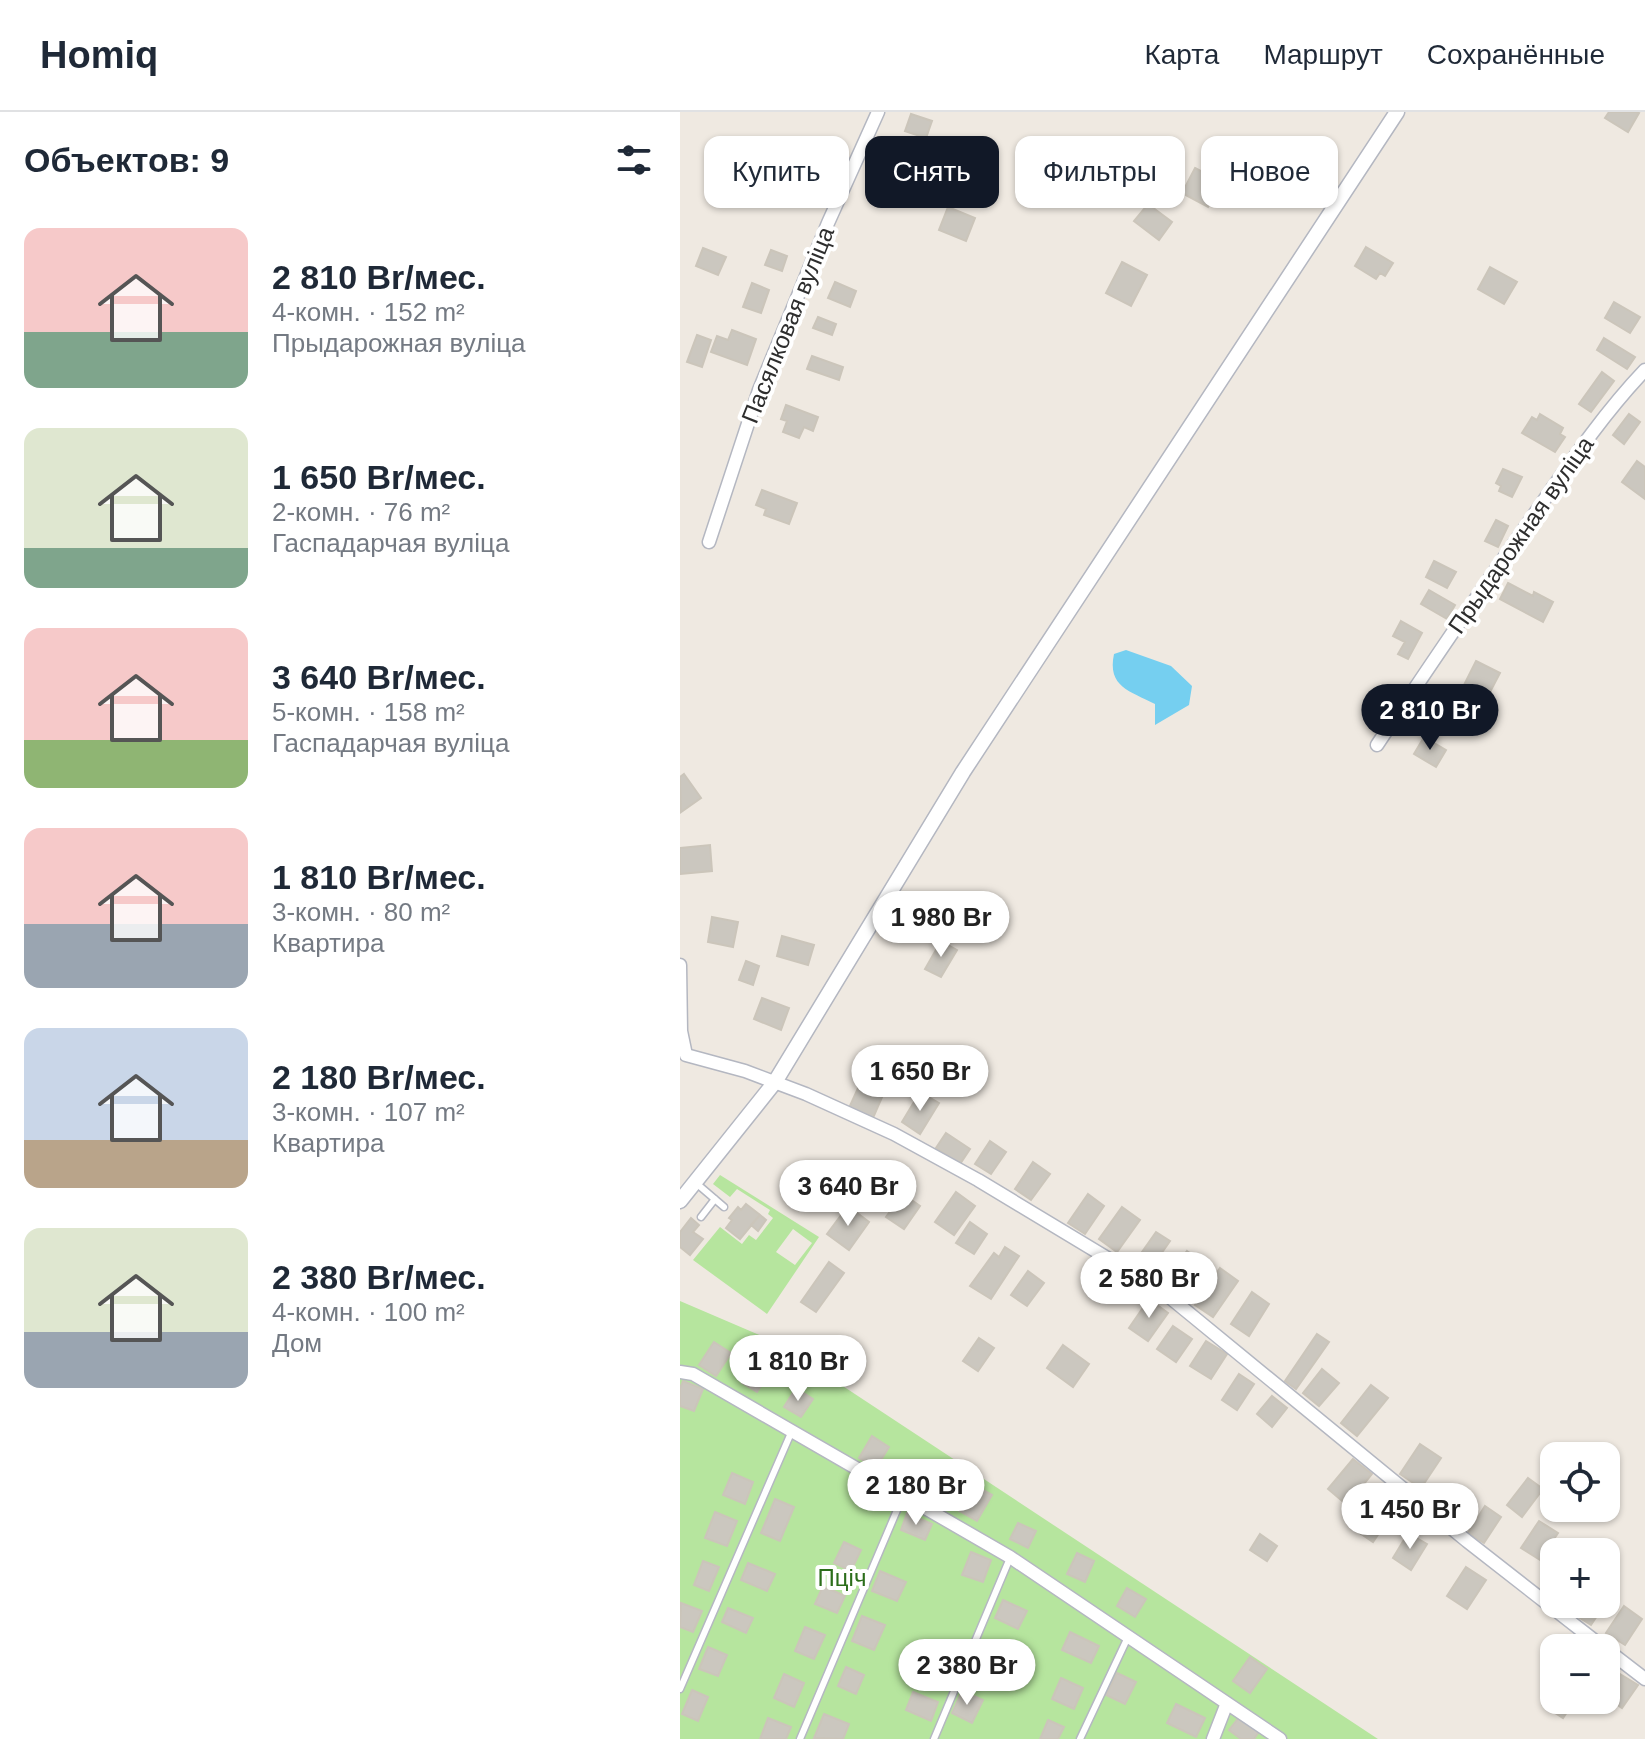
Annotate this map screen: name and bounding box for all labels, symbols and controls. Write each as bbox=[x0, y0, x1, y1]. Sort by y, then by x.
text: Homiq bbox=[40, 34, 158, 76]
text: Карта bbox=[1144, 39, 1219, 70]
text: Маршрут bbox=[1263, 39, 1383, 70]
text: Сохранённые bbox=[1427, 39, 1605, 70]
chip: Купить bbox=[704, 136, 849, 208]
chip: Снять bbox=[865, 136, 999, 208]
chip: Фильтры bbox=[1015, 136, 1185, 208]
chip: Новое bbox=[1201, 136, 1338, 208]
icon: filters bbox=[612, 138, 656, 182]
text: Объектов: 9 bbox=[24, 141, 229, 179]
street label: Пасялковая вуліца bbox=[736, 222, 840, 427]
text: 2 810 Br/мес. bbox=[272, 258, 486, 296]
icon: home bbox=[88, 260, 184, 356]
text: 4-комн. · 152 m² bbox=[272, 297, 465, 327]
text: Прыдарожная вуліца bbox=[272, 328, 526, 358]
street label: Прыдарожная вуліца bbox=[1442, 431, 1599, 638]
text: 1 650 Br/мес. bbox=[272, 458, 486, 496]
icon: home bbox=[88, 460, 184, 556]
text: 2-комн. · 76 m² bbox=[272, 497, 450, 527]
text: Гаспадарчая вуліца bbox=[272, 528, 509, 558]
text: 3 640 Br/мес. bbox=[272, 658, 486, 696]
icon: home bbox=[88, 660, 184, 756]
pin: 2 810 Br bbox=[1347, 684, 1513, 752]
text: 2 810 Br bbox=[1379, 695, 1481, 725]
text: 5-комн. · 158 m² bbox=[272, 697, 465, 727]
text: Гаспадарчая вуліца bbox=[272, 728, 509, 758]
text: 1 810 Br/мес. bbox=[272, 858, 486, 896]
icon: home bbox=[88, 860, 184, 956]
pin: 1 980 Br bbox=[858, 891, 1024, 959]
text: 3-комн. · 80 m² bbox=[272, 897, 450, 927]
text: 1 980 Br bbox=[890, 902, 992, 932]
text: Квартира bbox=[272, 928, 384, 958]
pin: 1 650 Br bbox=[837, 1045, 1003, 1113]
text: 1 650 Br bbox=[869, 1056, 971, 1086]
text: 2 180 Br/мес. bbox=[272, 1058, 486, 1096]
icon: home bbox=[88, 1060, 184, 1156]
text: 3-комн. · 107 m² bbox=[272, 1097, 465, 1127]
text: Квартира bbox=[272, 1128, 384, 1158]
pin: 3 640 Br bbox=[765, 1160, 931, 1228]
text: 3 640 Br bbox=[797, 1171, 899, 1201]
pin: 2 580 Br bbox=[1066, 1252, 1232, 1320]
text: 2 380 Br/мес. bbox=[272, 1258, 486, 1296]
icon: home bbox=[88, 1260, 184, 1356]
text: 2 580 Br bbox=[1098, 1263, 1200, 1293]
text: 4-комн. · 100 m² bbox=[272, 1297, 465, 1327]
text: Дом bbox=[272, 1328, 322, 1358]
pin: 1 810 Br bbox=[715, 1335, 881, 1403]
text: 1 810 Br bbox=[747, 1346, 849, 1376]
map controls bbox=[1540, 1442, 1620, 1714]
button: locate bbox=[1540, 1442, 1620, 1522]
pin: 2 180 Br bbox=[833, 1459, 999, 1527]
text: 2 180 Br bbox=[865, 1470, 967, 1500]
pin: 1 450 Br bbox=[1327, 1483, 1493, 1551]
text: 1 450 Br bbox=[1359, 1494, 1461, 1524]
button: + bbox=[1540, 1538, 1620, 1618]
park label: Пціч bbox=[818, 1564, 866, 1591]
button: − bbox=[1540, 1634, 1620, 1714]
pin: 2 380 Br bbox=[884, 1639, 1050, 1707]
text: 2 380 Br bbox=[916, 1650, 1018, 1680]

